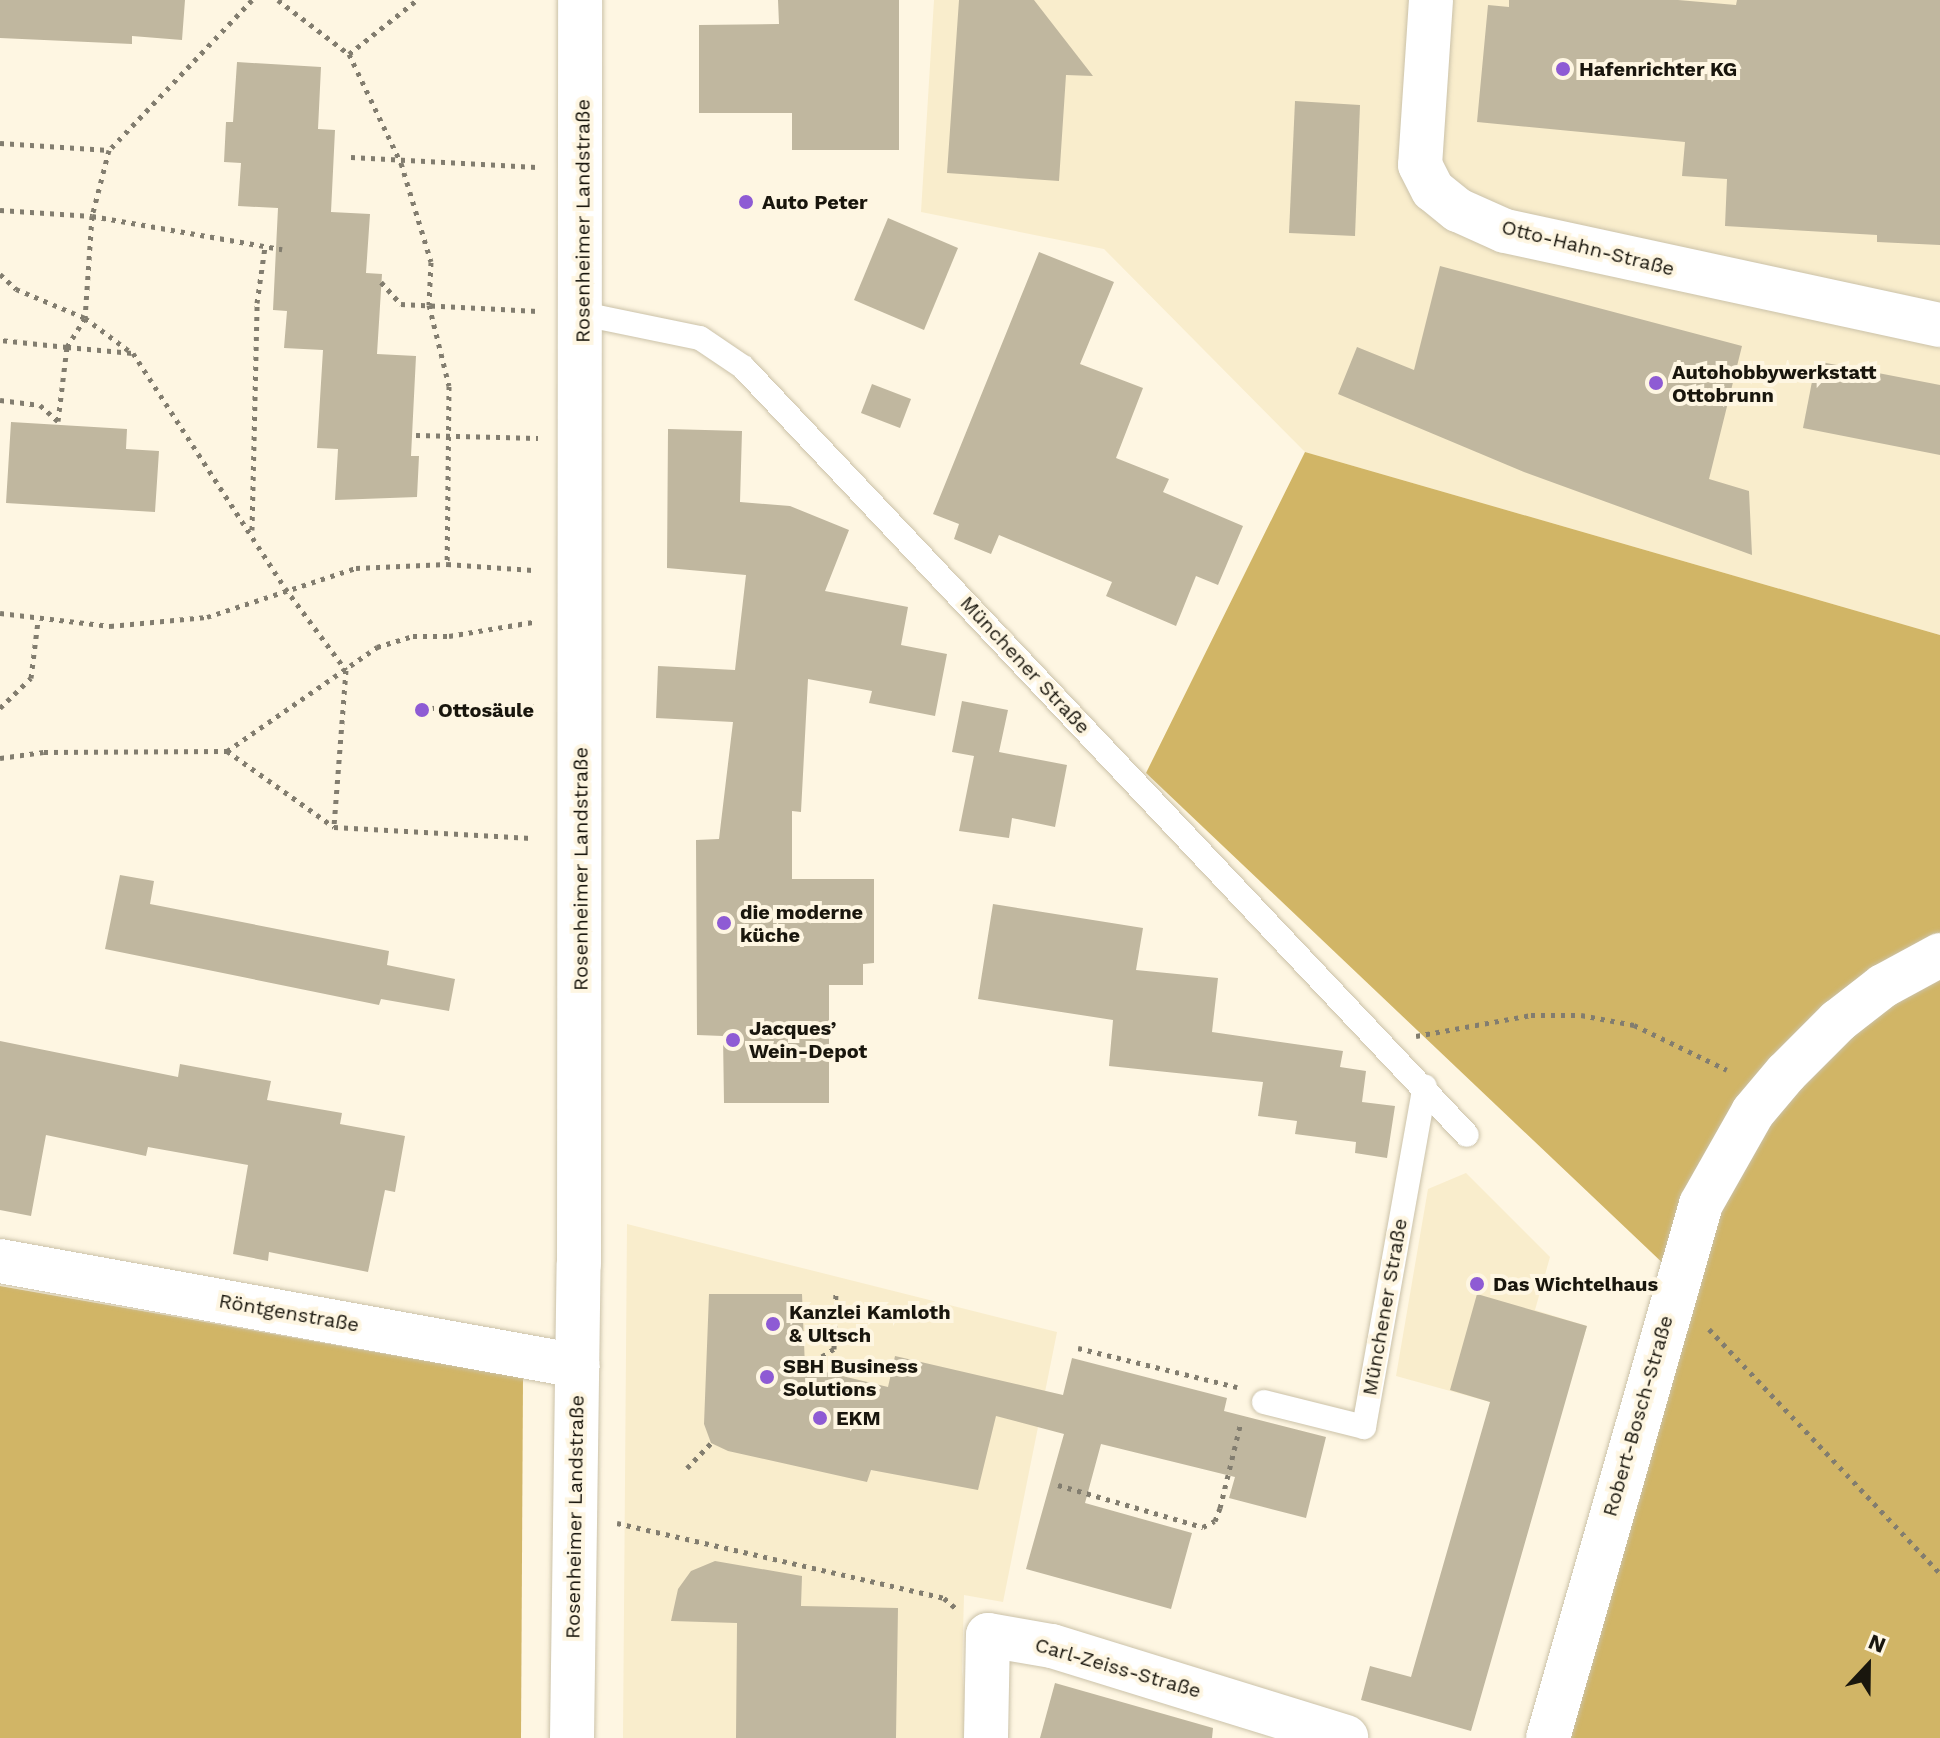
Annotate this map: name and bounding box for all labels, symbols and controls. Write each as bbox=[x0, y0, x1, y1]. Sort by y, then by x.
place label: Hafenrichter KG bbox=[1579, 57, 1737, 81]
marker: Hafenrichter KG bbox=[1554, 60, 1572, 78]
street label: Rosenheimer Landstraße bbox=[571, 99, 595, 343]
place label: Auto Peter bbox=[762, 190, 868, 214]
marker: Auto Peter bbox=[737, 193, 755, 211]
street label: Otto-Hahn-Straße bbox=[1499, 215, 1677, 281]
place label: Autohobbywerkstatt Ottobrunn bbox=[1672, 360, 1876, 407]
marker: Autohobbywerkstatt Ottobrunn bbox=[1647, 374, 1665, 392]
street label: Münchener Straße bbox=[955, 591, 1095, 739]
place label: Ottosäule bbox=[438, 698, 534, 722]
marker: Ottosäule bbox=[413, 701, 431, 719]
street label: Rosenheimer Landstraße bbox=[569, 747, 593, 991]
place label: die moderne küche bbox=[740, 900, 863, 947]
marker: die moderne küche bbox=[715, 914, 733, 932]
place label: Jacques’ Wein-Depot bbox=[749, 1016, 867, 1063]
marker: Jacques’ Wein-Depot bbox=[724, 1031, 742, 1049]
street label: Münchener Straße bbox=[1358, 1216, 1412, 1398]
place label: Das Wichtelhaus bbox=[1493, 1272, 1659, 1296]
marker: Das Wichtelhaus bbox=[1468, 1275, 1486, 1293]
street label: Röntgenstraße bbox=[217, 1289, 361, 1337]
place label: Kanzlei Kamloth & Ultsch bbox=[789, 1300, 951, 1347]
street label: Robert-Bosch-Straße bbox=[1598, 1313, 1678, 1519]
marker: Kanzlei Kamloth & Ultsch bbox=[764, 1315, 782, 1333]
place label: SBH Business Solutions bbox=[783, 1354, 918, 1401]
marker: SBH Business Solutions bbox=[758, 1368, 776, 1386]
street label: Rosenheimer Landstraße bbox=[561, 1395, 589, 1639]
place label: EKM bbox=[836, 1406, 881, 1430]
marker: EKM bbox=[811, 1409, 829, 1427]
north arrow bbox=[1828, 1626, 1908, 1706]
text: N bbox=[1865, 1629, 1889, 1658]
street label: Carl-Zeiss-Straße bbox=[1032, 1633, 1204, 1703]

